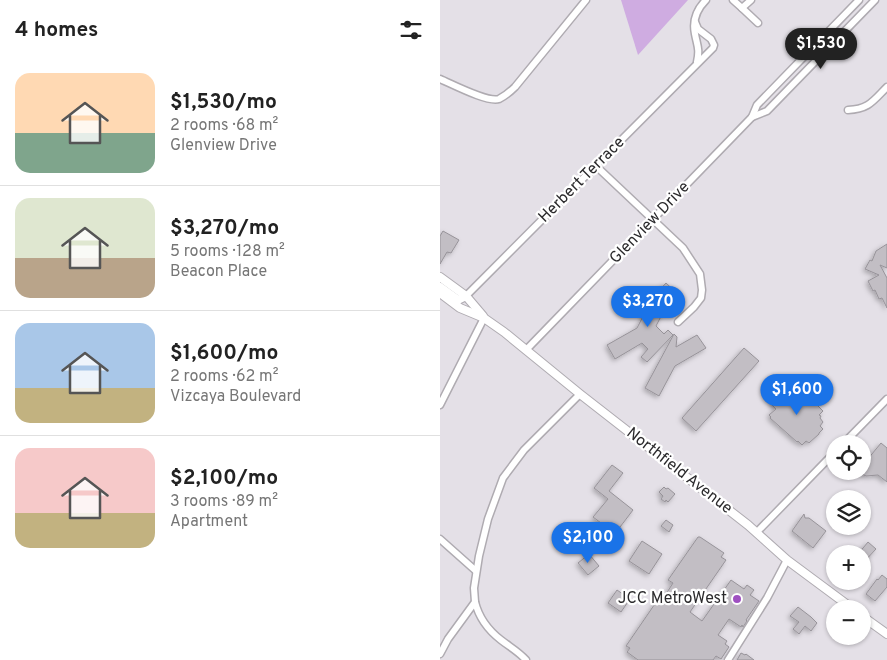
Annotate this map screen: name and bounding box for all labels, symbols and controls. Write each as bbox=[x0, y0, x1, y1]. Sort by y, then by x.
icon: filters bbox=[397, 16, 425, 44]
text: 4 homes bbox=[15, 17, 98, 44]
pin: $1,530 bbox=[780, 28, 862, 70]
text: $1,530 bbox=[796, 34, 846, 54]
text: $1,530/mo bbox=[170, 89, 277, 116]
icon: home bbox=[55, 93, 115, 153]
text: 2 rooms · 68 m² bbox=[170, 116, 278, 136]
street label: Herbert Terrace bbox=[535, 133, 629, 227]
text: Glenview Drive bbox=[170, 136, 277, 156]
street label: Glenview Drive bbox=[606, 178, 694, 268]
text: $3,270/mo bbox=[170, 215, 279, 242]
icon: home bbox=[55, 218, 115, 278]
text: 5 rooms · 128 m² bbox=[170, 242, 285, 262]
text: Beacon Place bbox=[170, 262, 267, 282]
pin: $3,270 bbox=[607, 286, 689, 328]
text: $3,270 bbox=[622, 292, 674, 312]
text: $1,600/mo bbox=[170, 340, 279, 367]
icon: home bbox=[55, 343, 115, 403]
text: 2 rooms · 62 m² bbox=[170, 367, 278, 387]
pin: $1,600 bbox=[756, 374, 838, 416]
text: $1,600 bbox=[771, 380, 823, 400]
text: Vizcaya Boulevard bbox=[170, 387, 301, 407]
street label: Northfield Avenue bbox=[622, 423, 736, 519]
map controls bbox=[826, 435, 871, 645]
button: locate bbox=[826, 435, 871, 480]
text: $2,100/mo bbox=[170, 465, 278, 492]
icon: home bbox=[55, 468, 115, 528]
button: layers bbox=[826, 490, 871, 535]
text: 3 rooms · 89 m² bbox=[170, 492, 278, 512]
text: Apartment bbox=[170, 512, 248, 532]
pin: $2,100 bbox=[547, 522, 629, 564]
text: $2,100 bbox=[563, 528, 613, 548]
button: + bbox=[826, 545, 871, 590]
place label: JCC MetroWest bbox=[618, 589, 727, 609]
marker: JCC MetroWest bbox=[731, 593, 743, 605]
button: − bbox=[826, 600, 871, 645]

